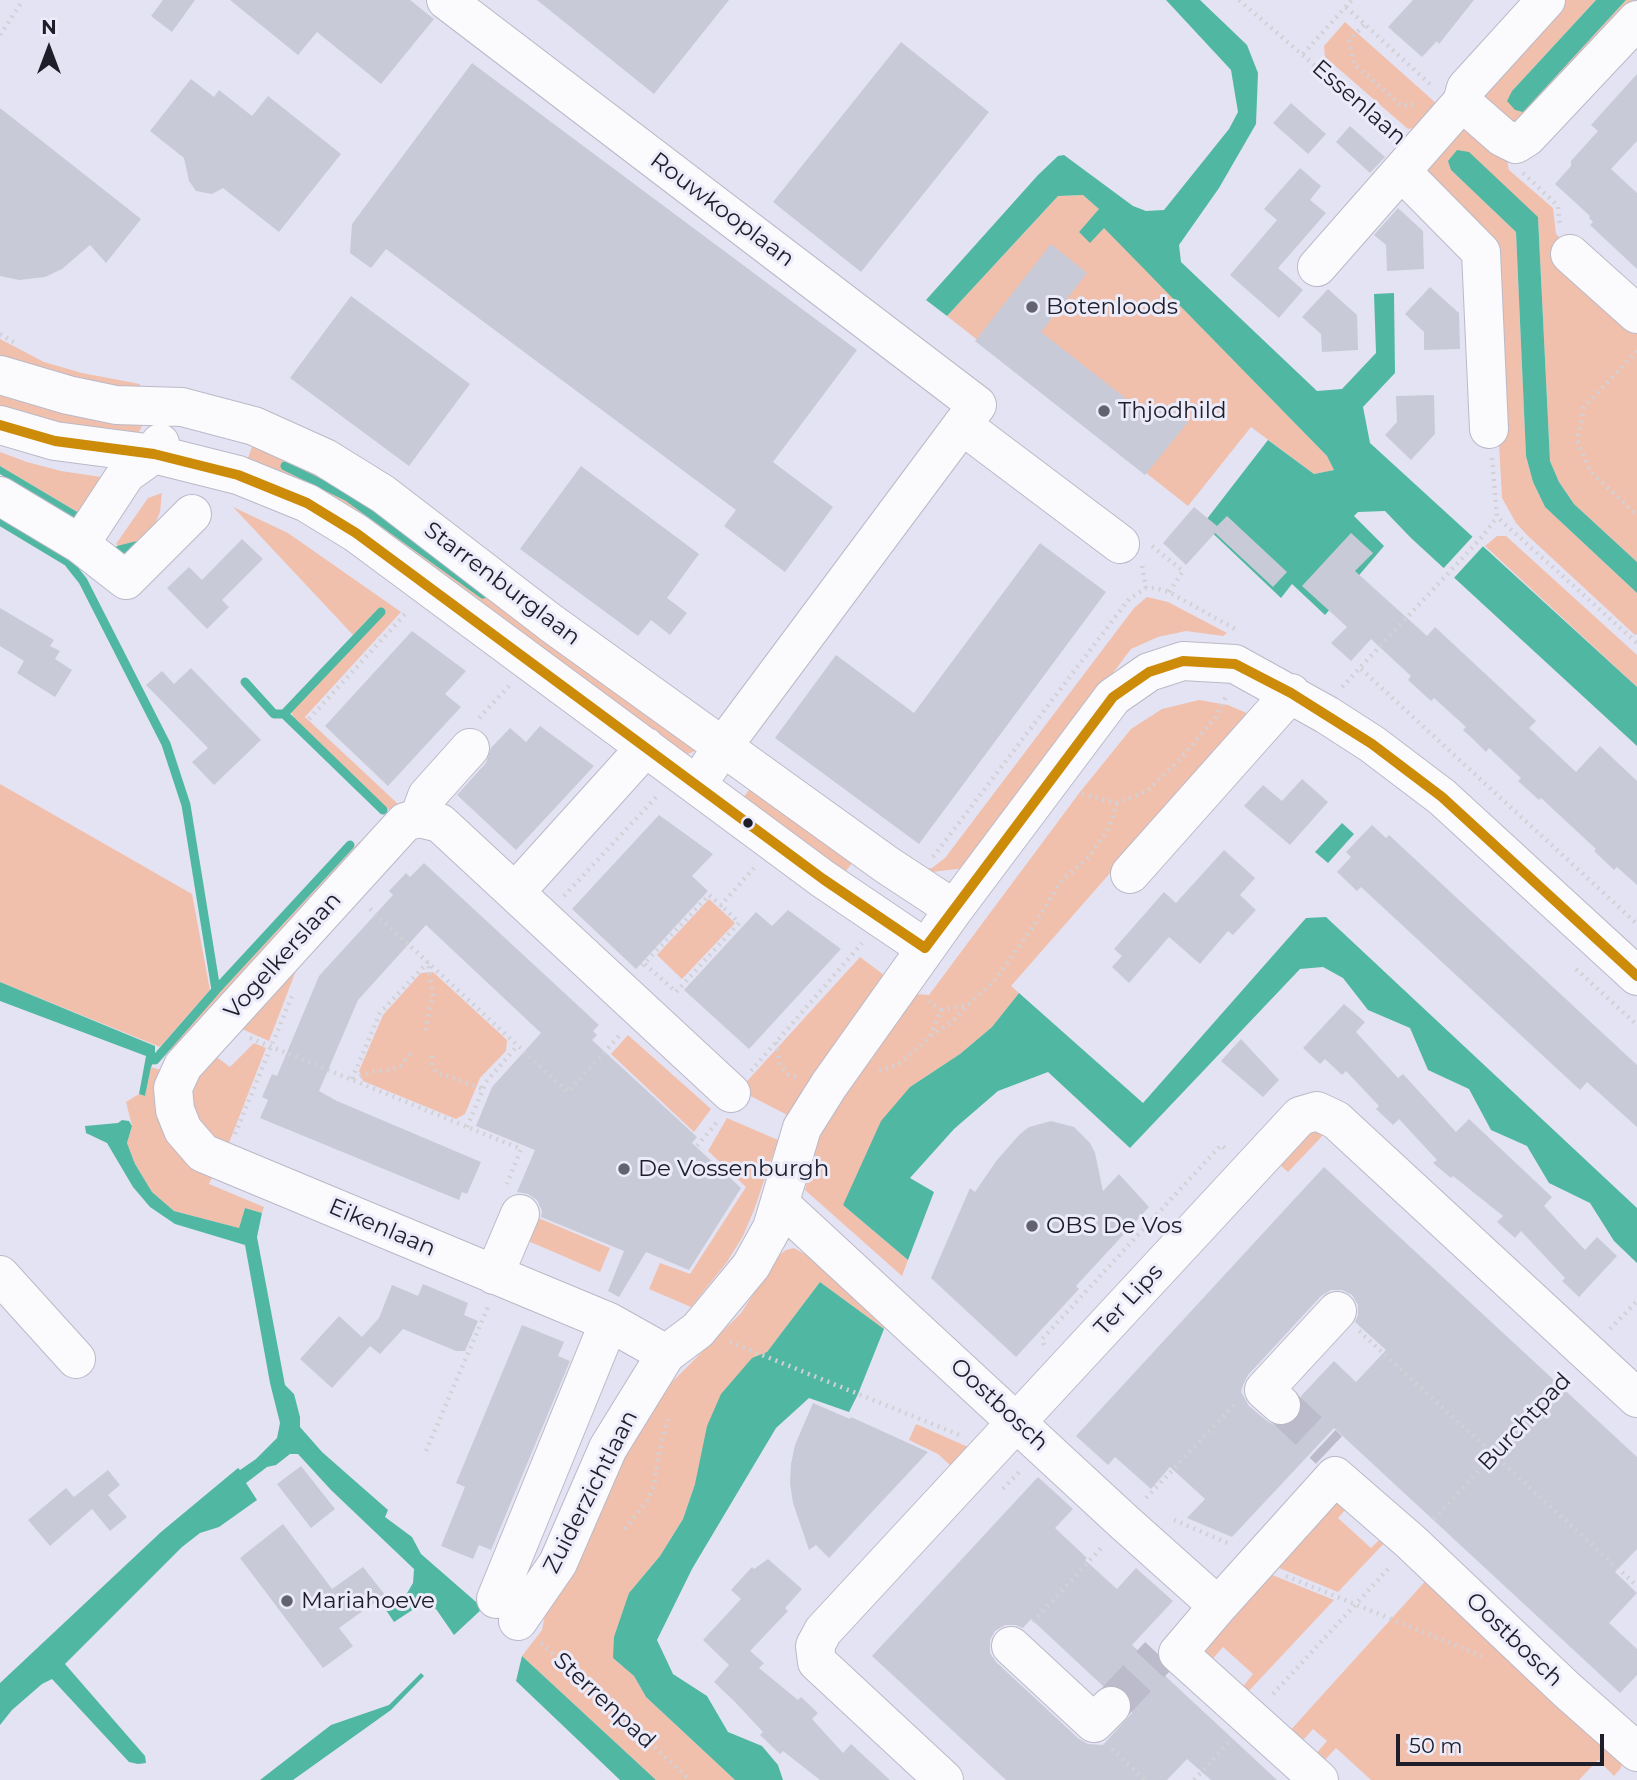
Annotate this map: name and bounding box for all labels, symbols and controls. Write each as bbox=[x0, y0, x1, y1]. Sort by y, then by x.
north arrow bbox=[14, 14, 84, 84]
text: N bbox=[41, 16, 57, 39]
street label: Essenlaan bbox=[1306, 55, 1412, 151]
street label: Rouwkooplaan bbox=[644, 147, 800, 273]
place label: Botenloods bbox=[1046, 293, 1178, 321]
marker: Botenloods bbox=[1024, 299, 1040, 315]
place label: Thjodhild bbox=[1118, 397, 1227, 425]
marker: Thjodhild bbox=[1096, 403, 1112, 419]
street label: Starrenburglaan bbox=[418, 516, 586, 652]
unlabelled marker bbox=[741, 816, 755, 830]
street label: Vogelkerslaan bbox=[219, 887, 347, 1025]
place label: De Vossenburgh bbox=[638, 1155, 829, 1183]
marker: De Vossenburgh bbox=[616, 1161, 632, 1177]
street label: Eikenlaan bbox=[325, 1193, 439, 1263]
place label: OBS De Vos bbox=[1046, 1212, 1182, 1240]
marker: OBS De Vos bbox=[1024, 1218, 1040, 1234]
street label: Ter Lips bbox=[1089, 1259, 1169, 1341]
street label: Oostbosch bbox=[944, 1353, 1054, 1457]
street label: Burchtpad bbox=[1473, 1367, 1577, 1477]
street label: Zuiderzichtlaan bbox=[538, 1406, 644, 1578]
place label: Mariahoeve bbox=[301, 1587, 435, 1615]
street label: Oostbosch bbox=[1460, 1587, 1568, 1693]
marker: Mariahoeve bbox=[279, 1593, 295, 1609]
street label: Sterrenpad bbox=[547, 1647, 661, 1755]
scale bar bbox=[1399, 1720, 1607, 1764]
text: 50 m bbox=[1409, 1733, 1463, 1758]

